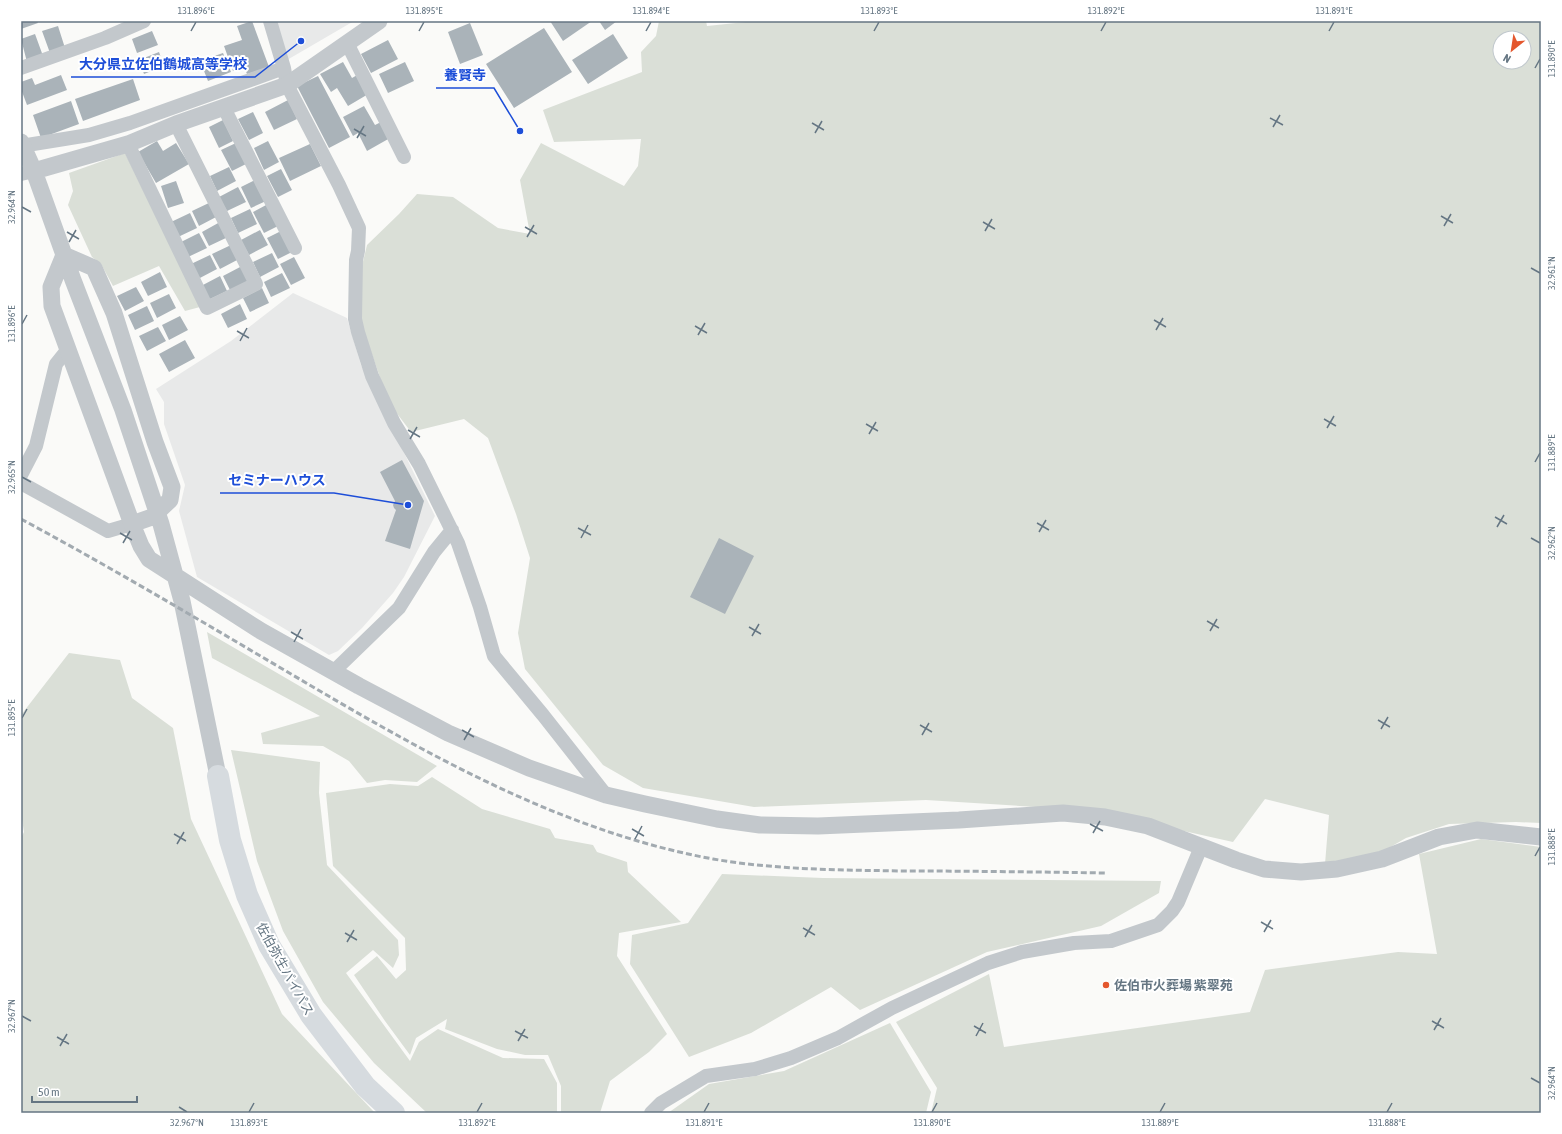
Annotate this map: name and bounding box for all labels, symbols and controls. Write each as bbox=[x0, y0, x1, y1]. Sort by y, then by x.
text: 131.896°E bbox=[178, 5, 215, 16]
text: 131.895°E bbox=[406, 5, 443, 16]
text: 131.894°E bbox=[633, 5, 670, 16]
text: 131.893°E bbox=[861, 5, 898, 16]
text: 131.892°E bbox=[1088, 5, 1125, 16]
text: 131.891°E bbox=[1316, 5, 1353, 16]
north arrow bbox=[1492, 30, 1532, 70]
text: 131.890°E bbox=[1546, 40, 1557, 78]
callout: 大分県立佐伯鶴城高等学校 bbox=[71, 51, 255, 77]
text: N bbox=[1501, 52, 1513, 65]
text: 大分県立佐伯鶴城高等学校 bbox=[79, 56, 247, 72]
callout: 養賢寺 bbox=[436, 62, 494, 88]
text: 養賢寺 bbox=[444, 67, 486, 83]
text: 32.964°N bbox=[6, 190, 17, 224]
text: 32.961°N bbox=[1546, 256, 1557, 290]
text: 131.896°E bbox=[6, 305, 17, 343]
text: 131.889°E bbox=[1546, 434, 1557, 472]
text: 32.965°N bbox=[6, 460, 17, 494]
callout: セミナーハウス bbox=[220, 467, 334, 493]
text: セミナーハウス bbox=[228, 472, 326, 488]
text: 32.962°N bbox=[1546, 526, 1557, 560]
text: 131.895°E bbox=[6, 699, 17, 737]
text: 131.888°E bbox=[1546, 828, 1557, 866]
street label: 佐伯弥生バイパス bbox=[253, 920, 317, 1018]
place label: 佐伯市火葬場 紫翠苑 bbox=[1114, 978, 1233, 993]
marker: 佐伯市火葬場 紫翠苑 bbox=[1101, 980, 1111, 990]
text: 32.967°N bbox=[6, 999, 17, 1033]
text: 32.964°N bbox=[1546, 1066, 1557, 1100]
scale bar bbox=[32, 1078, 137, 1104]
text: 50 m bbox=[38, 1085, 60, 1099]
text: 32.967°N bbox=[170, 1117, 204, 1128]
text: 131.893°E bbox=[231, 1117, 268, 1128]
text: 131.892°E bbox=[459, 1117, 496, 1128]
text: 131.891°E bbox=[686, 1117, 723, 1128]
text: 131.890°E bbox=[914, 1117, 951, 1128]
text: 131.889°E bbox=[1142, 1117, 1179, 1128]
text: 131.888°E bbox=[1369, 1117, 1406, 1128]

